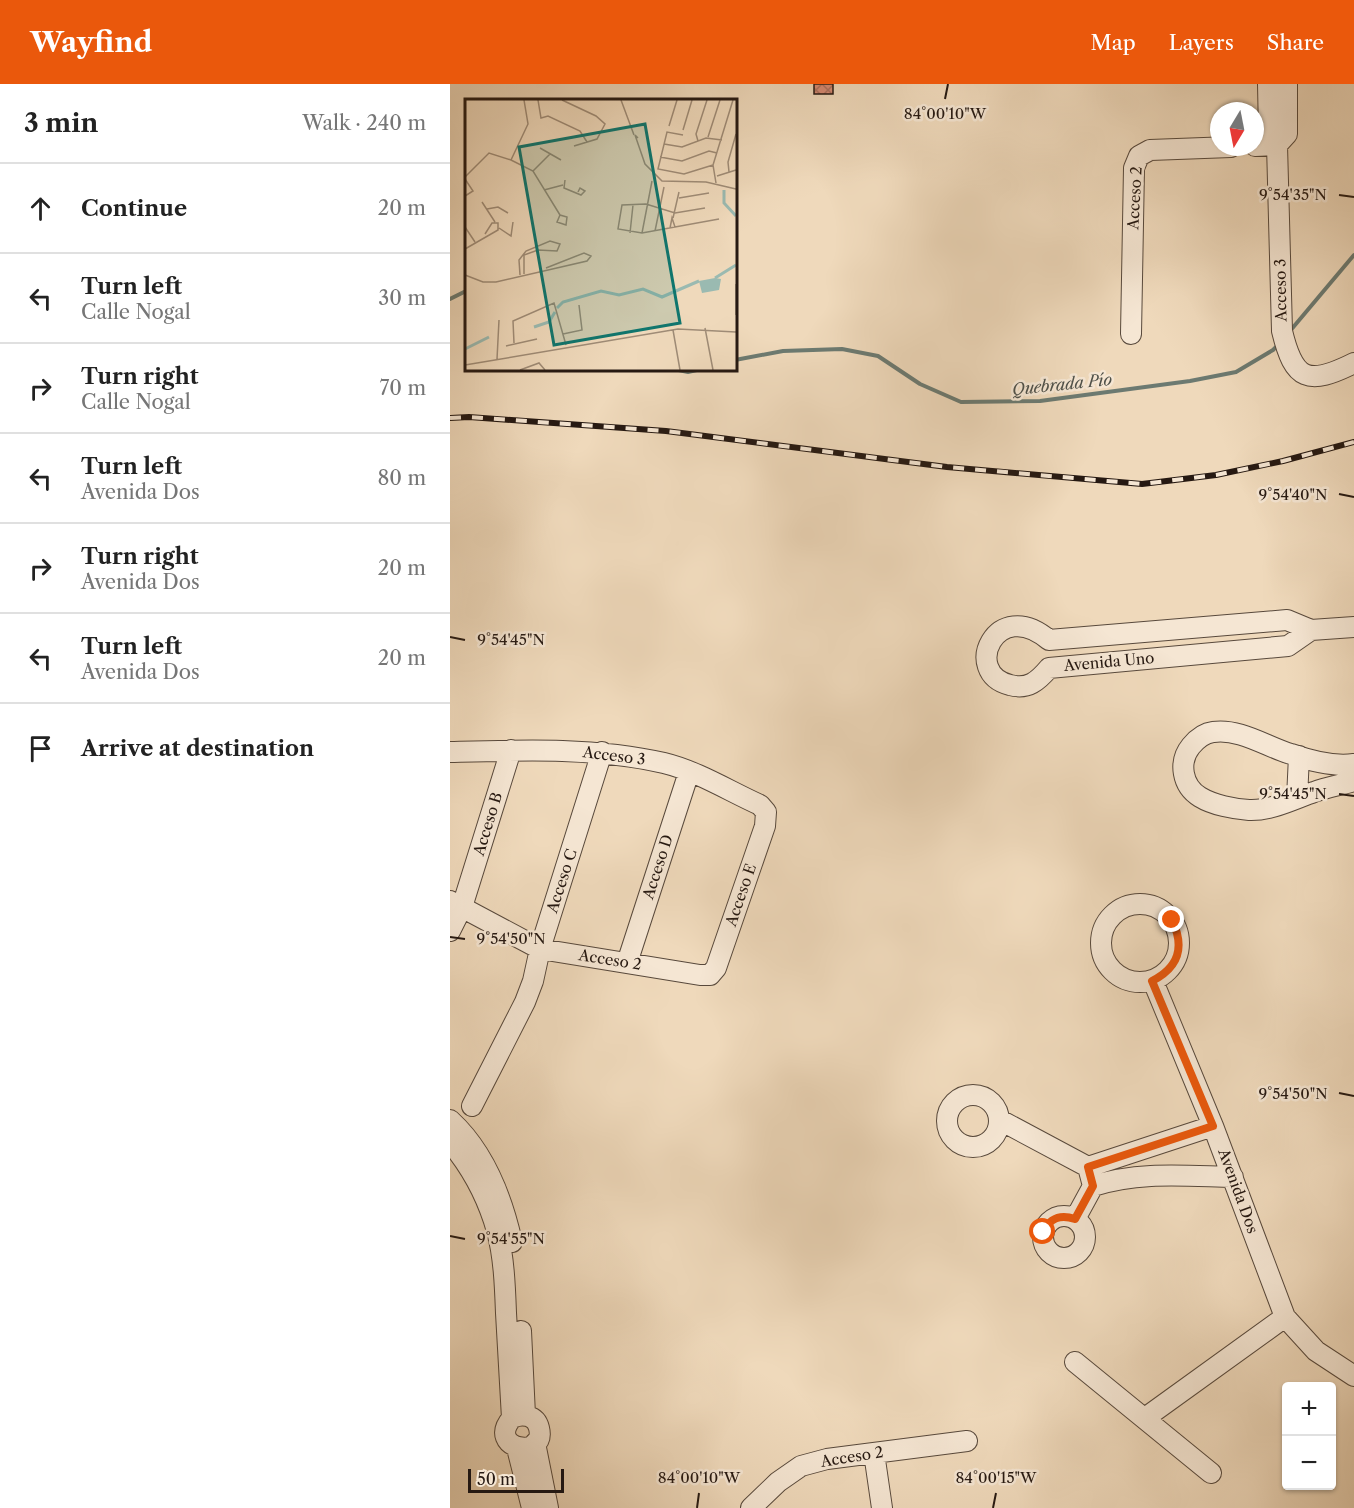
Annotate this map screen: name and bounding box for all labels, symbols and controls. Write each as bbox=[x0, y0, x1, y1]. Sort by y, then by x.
text: Wayfind bbox=[30, 25, 152, 59]
text: Map bbox=[1091, 30, 1136, 55]
text: Layers bbox=[1169, 30, 1234, 55]
text: Share bbox=[1267, 30, 1324, 55]
inset map bbox=[465, 99, 736, 370]
north arrow bbox=[1210, 102, 1264, 156]
text: 84°00'10"W bbox=[904, 104, 987, 123]
text: 3 min bbox=[24, 107, 98, 139]
text: Walk · 240 m bbox=[302, 111, 426, 135]
street label: Acceso 2 bbox=[1123, 166, 1146, 231]
text: 9°54'35"N bbox=[1259, 185, 1327, 204]
icon: ahead bbox=[24, 192, 57, 225]
text: Continue bbox=[81, 195, 187, 222]
text: 20 m bbox=[378, 196, 426, 220]
street label: Acceso 3 bbox=[1270, 258, 1291, 323]
text: Turn left bbox=[81, 273, 182, 300]
icon: left bbox=[24, 282, 57, 315]
text: 30 m bbox=[378, 286, 426, 310]
text: Calle Nogal bbox=[81, 300, 191, 324]
text: Turn right bbox=[81, 363, 199, 390]
water label: Quebrada Pío bbox=[1011, 369, 1113, 399]
icon: right bbox=[24, 372, 57, 405]
text: 70 m bbox=[380, 376, 426, 400]
text: Calle Nogal bbox=[81, 390, 191, 414]
text: Turn left bbox=[81, 453, 182, 480]
icon: left bbox=[24, 462, 57, 495]
text: 80 m bbox=[378, 466, 426, 490]
text: Avenida Dos bbox=[81, 480, 200, 504]
text: 9°54'40"N bbox=[1258, 485, 1328, 504]
text: Turn right bbox=[81, 543, 199, 570]
icon: right bbox=[24, 552, 57, 585]
text: 20 m bbox=[378, 556, 426, 580]
text: Avenida Dos bbox=[81, 570, 200, 594]
text: 9°54'45"N bbox=[477, 630, 545, 649]
text: Turn left bbox=[81, 633, 182, 660]
icon: left bbox=[24, 642, 57, 675]
text: 20 m bbox=[378, 646, 426, 670]
street label: Avenida Uno bbox=[1062, 648, 1155, 675]
text: Avenida Dos bbox=[81, 660, 200, 684]
icon: arrive bbox=[24, 732, 57, 765]
text: Arrive at destination bbox=[81, 735, 314, 762]
street label: Acceso 3 bbox=[581, 742, 646, 769]
text: 9°54'45"N bbox=[1259, 784, 1327, 803]
street label: Acceso B bbox=[469, 790, 506, 859]
street label: Acceso D bbox=[638, 832, 677, 903]
street label: Acceso C bbox=[542, 846, 581, 916]
street label: Acceso E bbox=[721, 861, 760, 930]
route end bbox=[1158, 906, 1184, 932]
text: 9°54'50"N bbox=[476, 929, 546, 948]
street label: Acceso 2 bbox=[576, 945, 643, 974]
text: 9°54'50"N bbox=[1258, 1084, 1328, 1103]
street label: Avenida Dos bbox=[1214, 1145, 1263, 1236]
route start bbox=[1029, 1218, 1055, 1244]
text: 9°54'55"N bbox=[477, 1229, 545, 1248]
map controls bbox=[1282, 1382, 1336, 1490]
button: + bbox=[1282, 1382, 1336, 1436]
button: − bbox=[1282, 1436, 1336, 1490]
street label: Acceso 2 bbox=[818, 1442, 885, 1471]
scale bar bbox=[468, 1466, 564, 1494]
text: 84°00'10"W bbox=[658, 1468, 741, 1487]
text: 84°00'15"W bbox=[955, 1468, 1037, 1487]
text: 50 m bbox=[477, 1469, 515, 1489]

